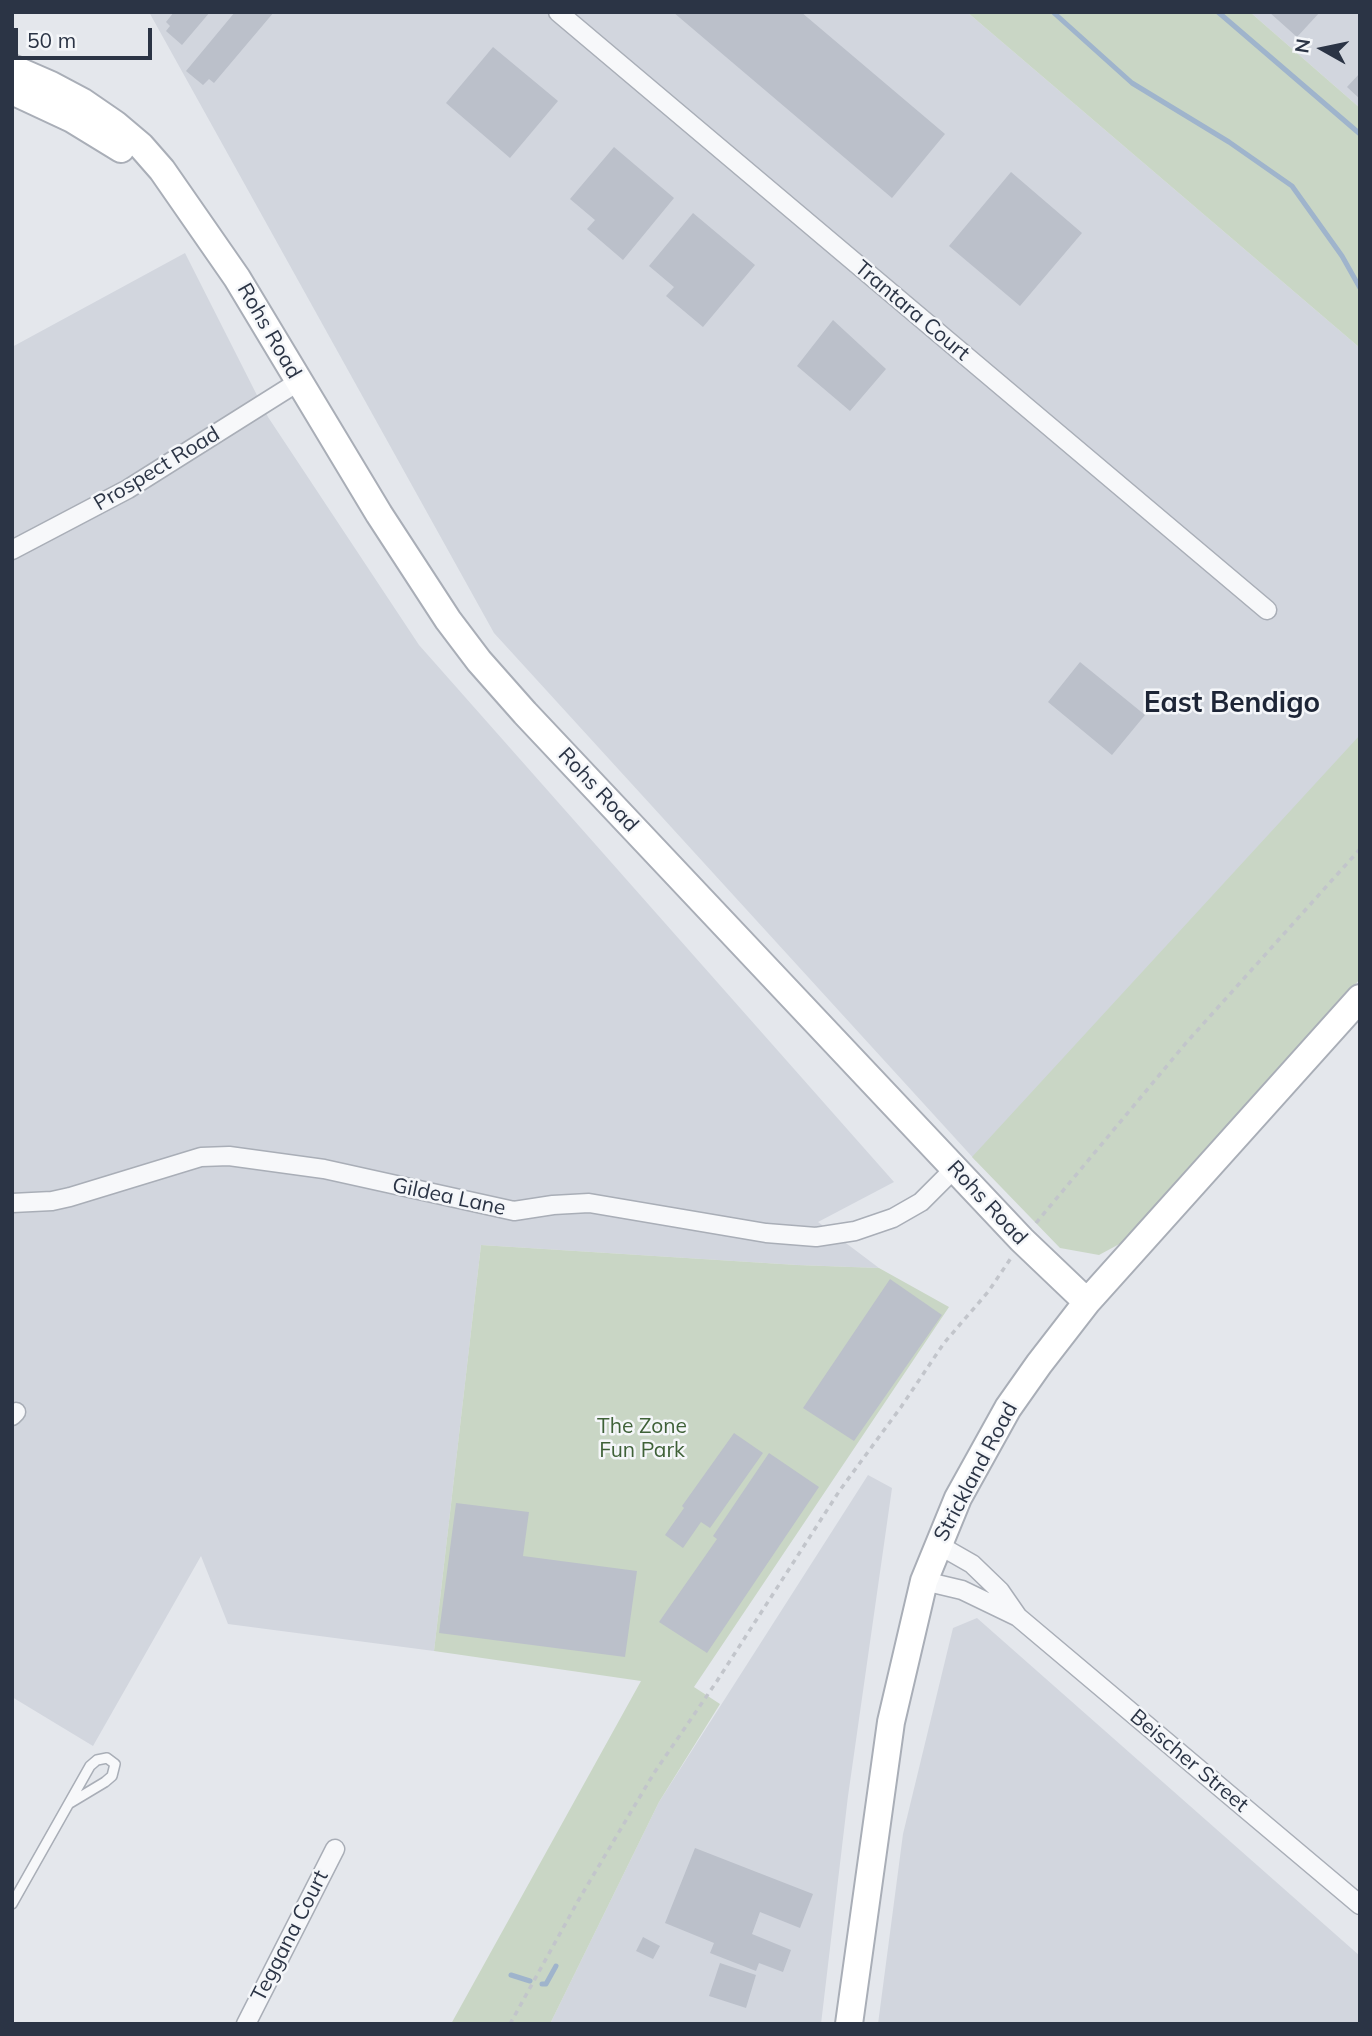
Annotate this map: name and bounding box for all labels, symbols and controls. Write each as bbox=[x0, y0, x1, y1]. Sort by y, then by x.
scale bar bbox=[18, 14, 156, 58]
north arrow bbox=[1288, 14, 1358, 84]
text: 50 m bbox=[27, 27, 76, 53]
text: N bbox=[1289, 37, 1315, 55]
street label: Trantara Court bbox=[849, 256, 975, 366]
street label: Rohs Road bbox=[232, 279, 306, 383]
street label: Prospect Road bbox=[90, 422, 224, 516]
district label: East Bendigo bbox=[1144, 687, 1320, 721]
street label: Rohs Road bbox=[553, 743, 643, 837]
street label: Rohs Road bbox=[942, 1156, 1032, 1250]
street label: Gildea Lane bbox=[390, 1173, 508, 1221]
street label: Strickland Road bbox=[929, 1398, 1023, 1546]
park label: The Zone Fun Park bbox=[597, 1414, 687, 1464]
street label: Beischer Street bbox=[1125, 1704, 1253, 1818]
street label: Teggana Court bbox=[246, 1866, 334, 2006]

